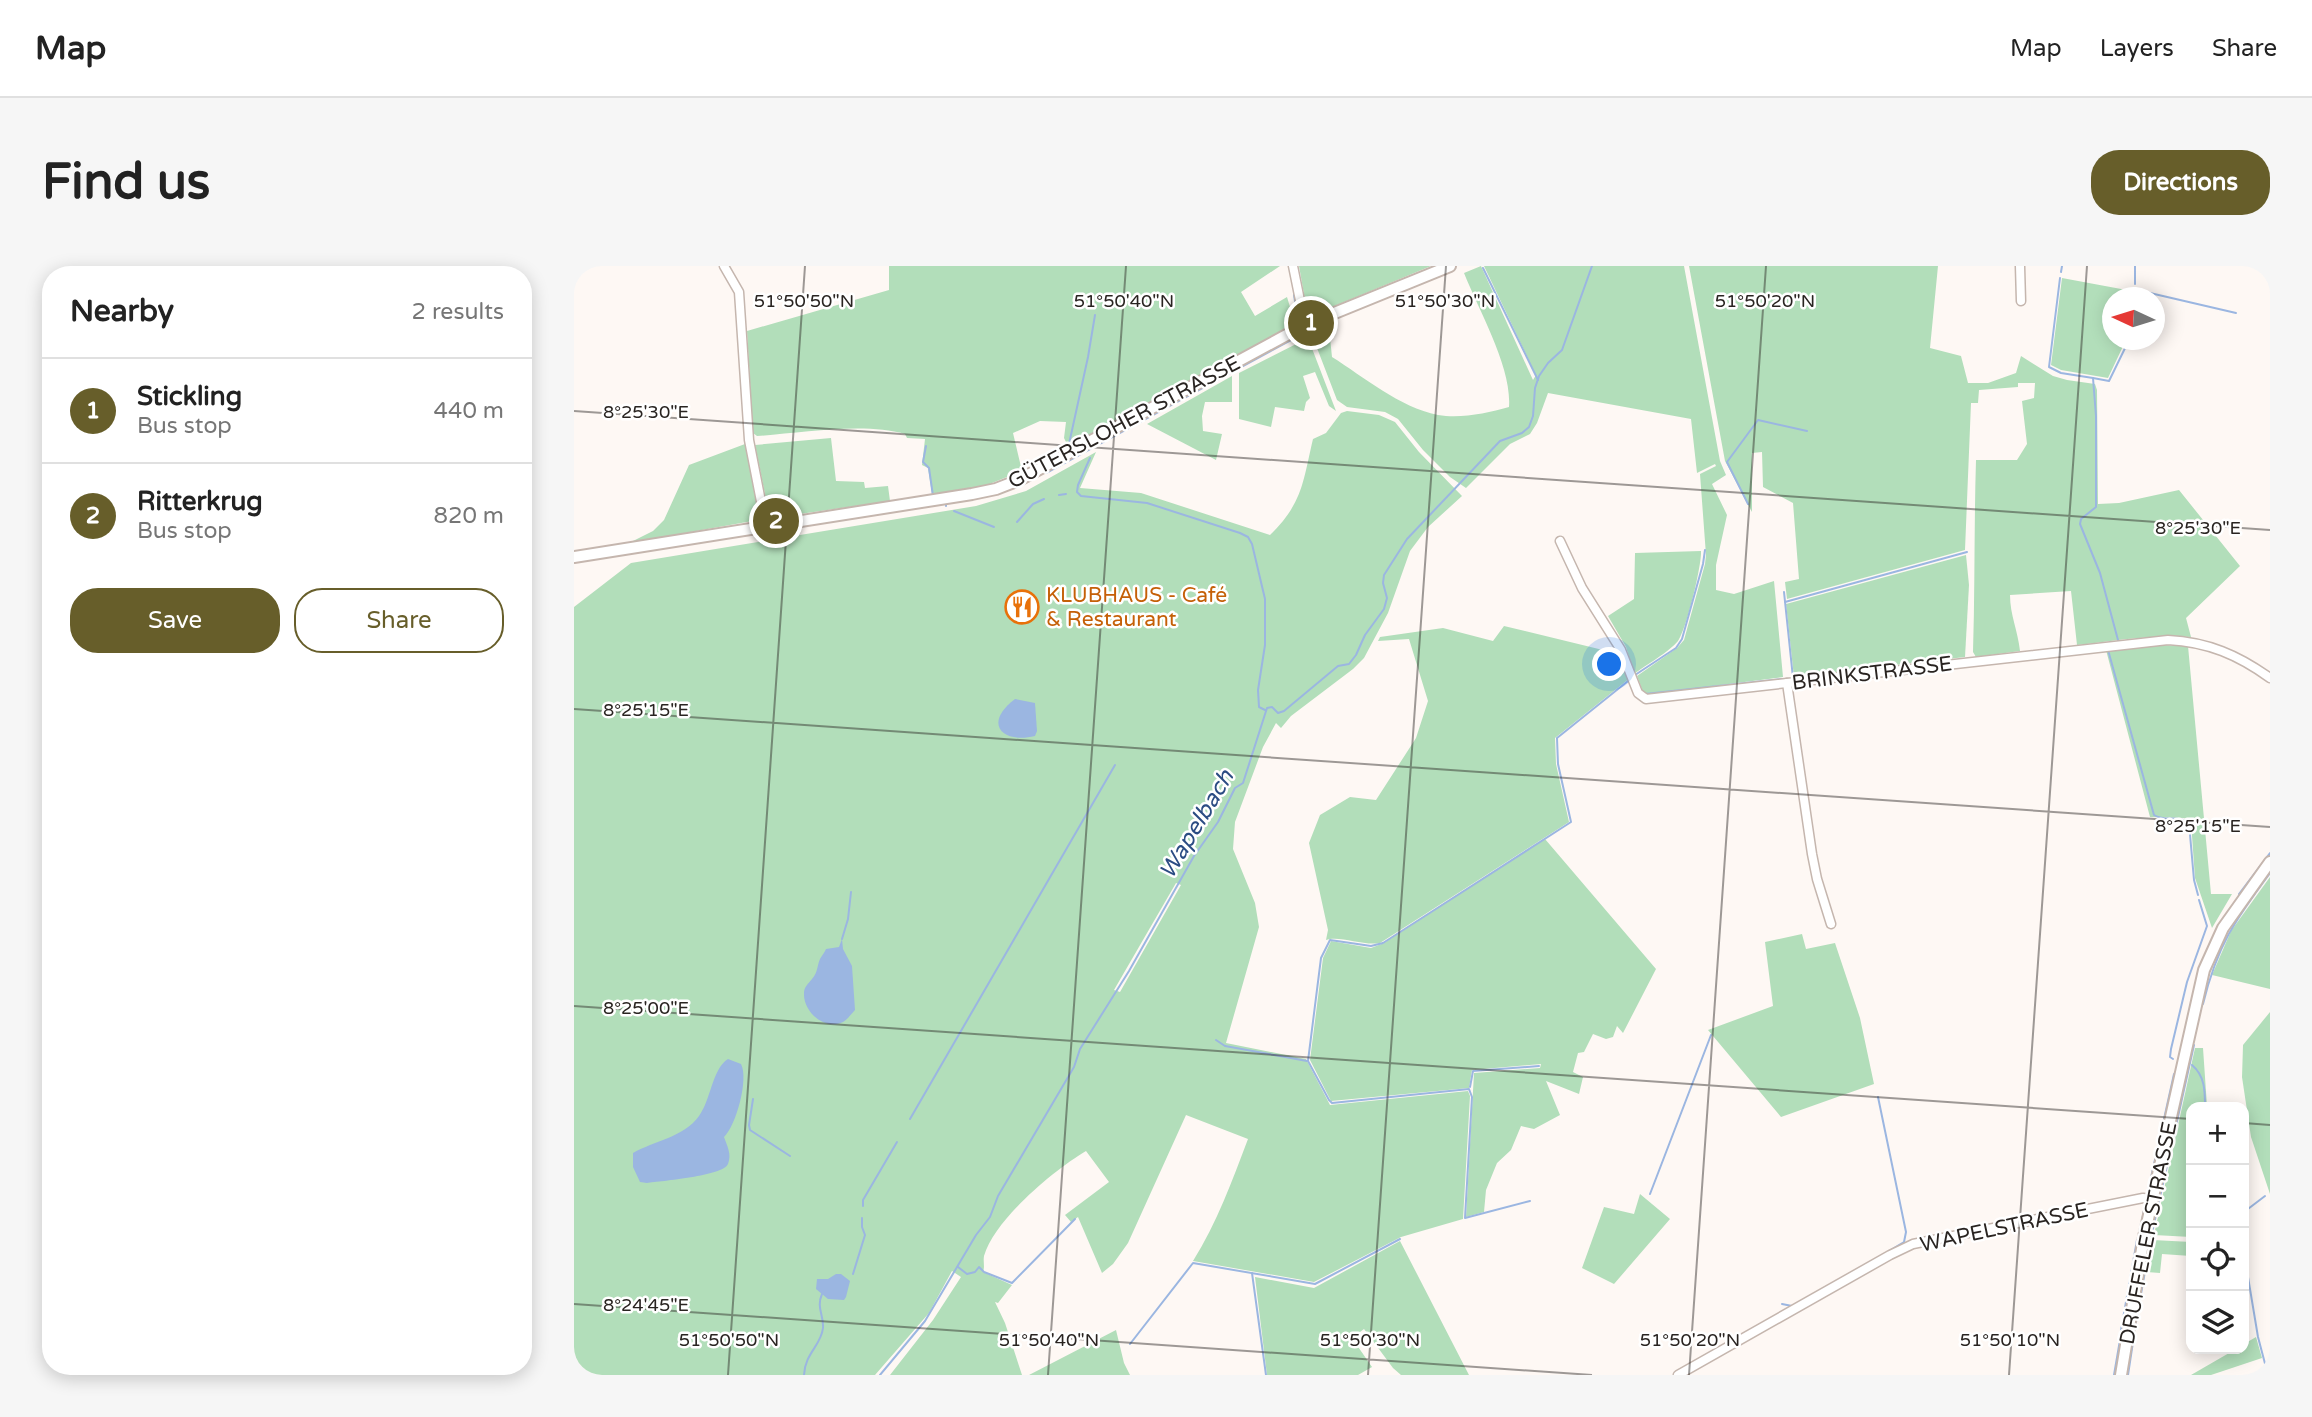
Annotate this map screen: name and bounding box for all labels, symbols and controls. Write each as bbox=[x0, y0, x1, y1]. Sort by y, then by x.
text: Map bbox=[35, 29, 106, 68]
text: Map bbox=[2010, 34, 2062, 63]
text: Layers bbox=[2100, 34, 2174, 63]
text: Share bbox=[2212, 34, 2277, 63]
button: Directions bbox=[2091, 150, 2270, 215]
text: Find us bbox=[42, 153, 210, 212]
north arrow bbox=[2102, 287, 2165, 350]
text: 51°50'50"N bbox=[754, 290, 854, 312]
text: 51°50'40"N bbox=[1074, 290, 1174, 312]
text: 51°50'30"N bbox=[1395, 290, 1495, 312]
text: 51°50'20"N bbox=[1715, 290, 1815, 312]
text: Nearby bbox=[70, 293, 174, 330]
pin: 1 bbox=[1288, 297, 1334, 349]
text: 2 results bbox=[411, 298, 504, 326]
street label: GÜTERSLOHER STRASSE bbox=[1004, 350, 1245, 494]
text: Stickling bbox=[137, 381, 242, 412]
text: 1 bbox=[86, 397, 100, 425]
text: 440 m bbox=[434, 397, 504, 425]
text: 8°25'30"E bbox=[603, 401, 689, 423]
text: Bus stop bbox=[137, 412, 232, 440]
text: Ritterkrug bbox=[137, 486, 263, 517]
pin: 2 bbox=[753, 495, 799, 547]
text: 2 bbox=[86, 502, 100, 530]
text: 820 m bbox=[434, 502, 504, 530]
text: Bus stop bbox=[137, 517, 232, 545]
text: 8°25'30"E bbox=[2155, 517, 2241, 539]
place label: KLUBHAUS - Café & Restaurant bbox=[1046, 583, 1227, 632]
button: Save bbox=[70, 588, 280, 653]
button: Share bbox=[294, 588, 504, 653]
restaurant icon: KLUBHAUS - Café & Restaurant bbox=[1003, 588, 1041, 626]
your location bbox=[1592, 647, 1626, 681]
street label: BRINKSTRASSE bbox=[1791, 651, 1954, 696]
text: 8°25'15"E bbox=[603, 699, 689, 721]
water label: Wapelbach bbox=[1153, 764, 1241, 884]
text: 8°25'15"E bbox=[2155, 815, 2241, 837]
text: 8°25'00"E bbox=[603, 997, 689, 1019]
map controls bbox=[2186, 1102, 2249, 1354]
button: + bbox=[2186, 1102, 2249, 1165]
street label: DRUFFELER STRASSE bbox=[2115, 1120, 2182, 1347]
button: − bbox=[2186, 1165, 2249, 1228]
street label: WAPELSTRASSE bbox=[1918, 1197, 2091, 1258]
button: locate bbox=[2186, 1228, 2249, 1291]
button: layers bbox=[2186, 1291, 2249, 1354]
text: 8°24'45"E bbox=[603, 1294, 689, 1316]
text: 51°50'50"N bbox=[679, 1329, 779, 1351]
text: 51°50'40"N bbox=[999, 1329, 1099, 1351]
text: 51°50'30"N bbox=[1320, 1329, 1420, 1351]
text: 51°50'20"N bbox=[1640, 1329, 1740, 1351]
text: 51°50'10"N bbox=[1960, 1329, 2060, 1351]

